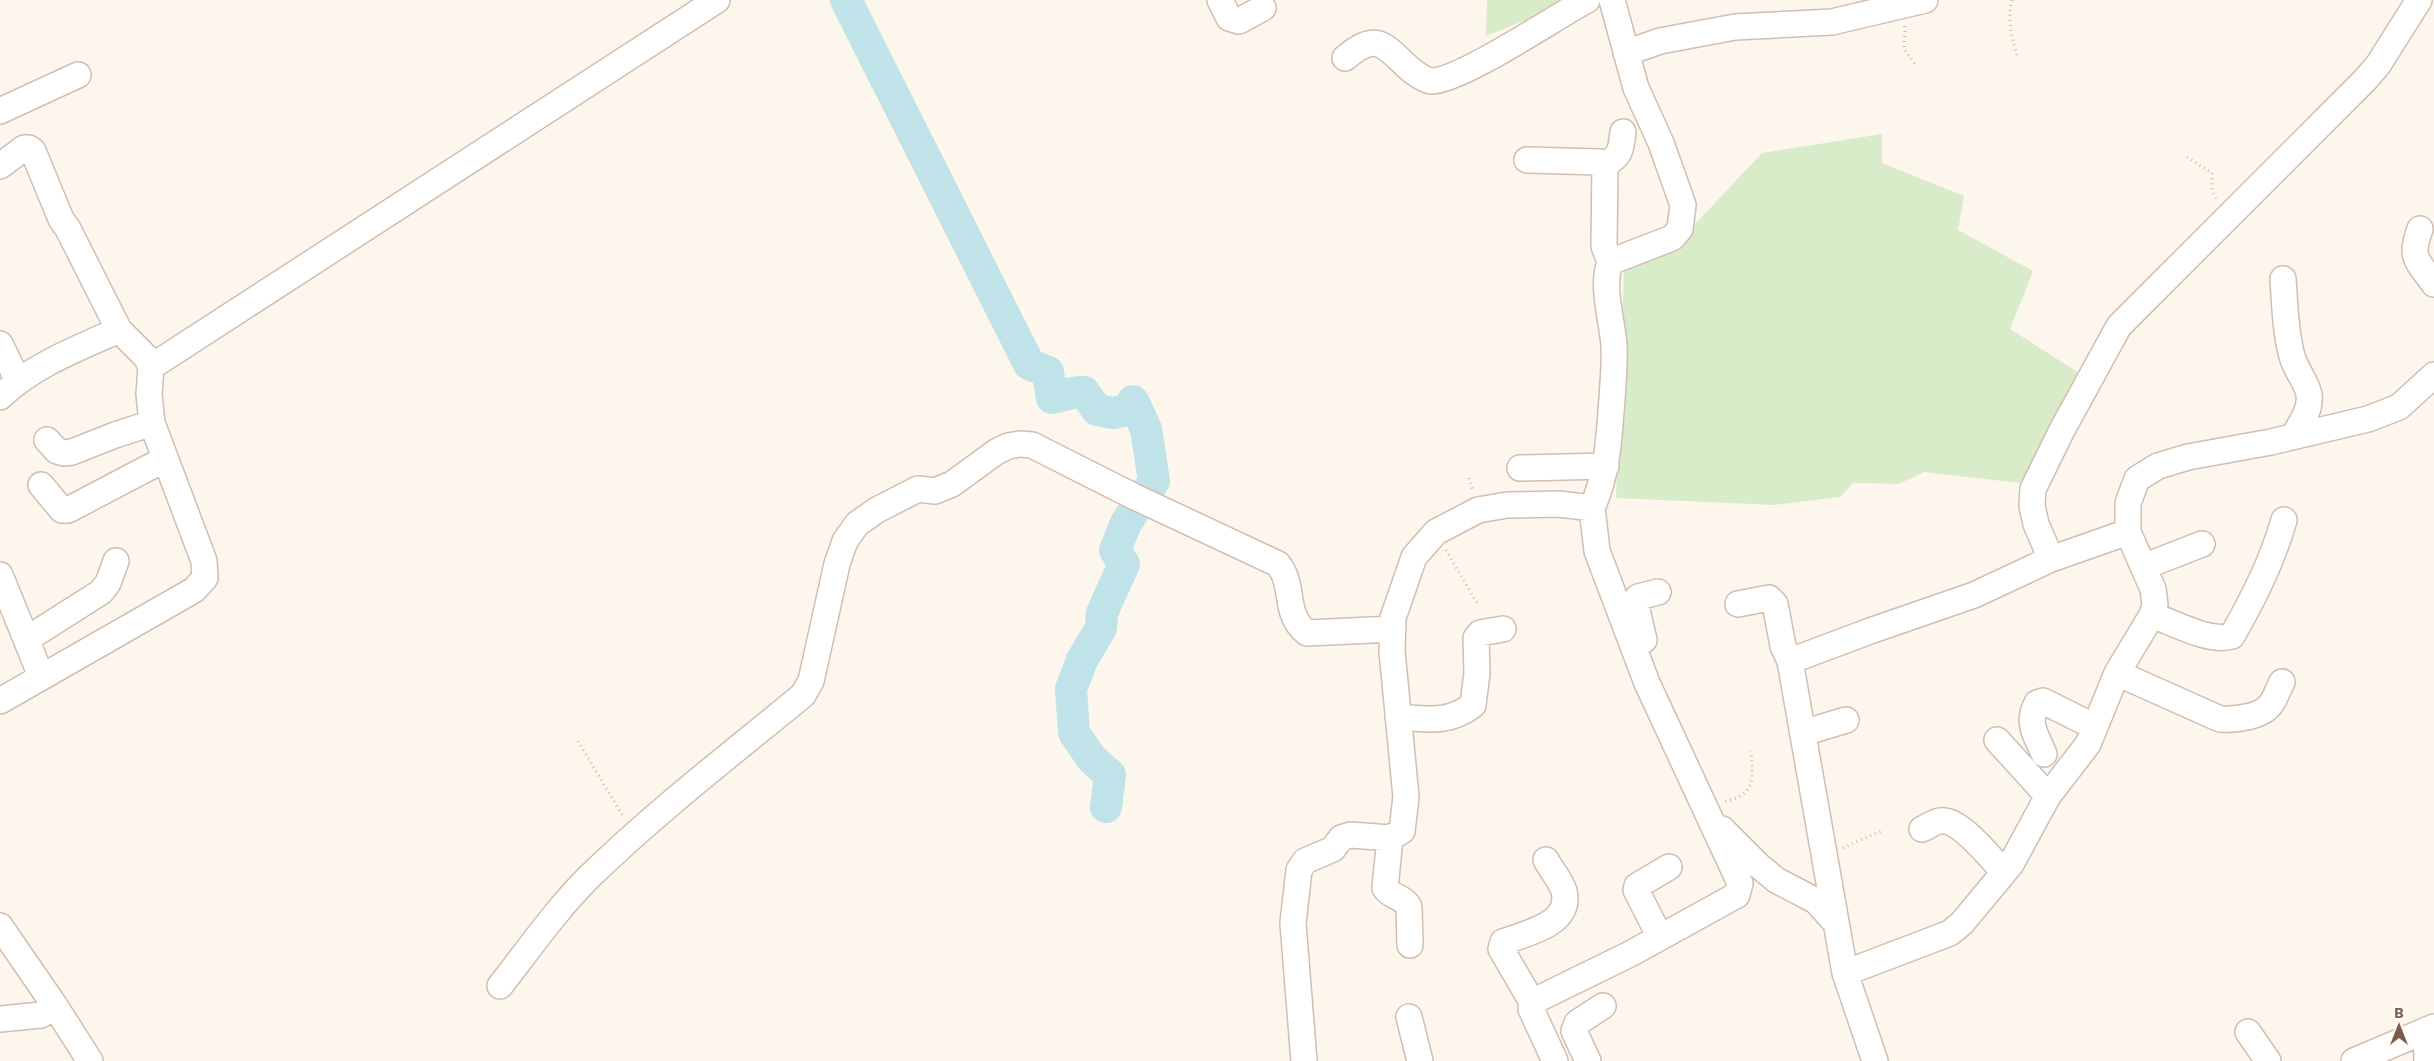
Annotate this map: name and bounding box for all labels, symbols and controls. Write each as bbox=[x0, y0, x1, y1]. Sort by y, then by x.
north arrow bbox=[2374, 1001, 2424, 1051]
text: B bbox=[2394, 1004, 2404, 1021]

